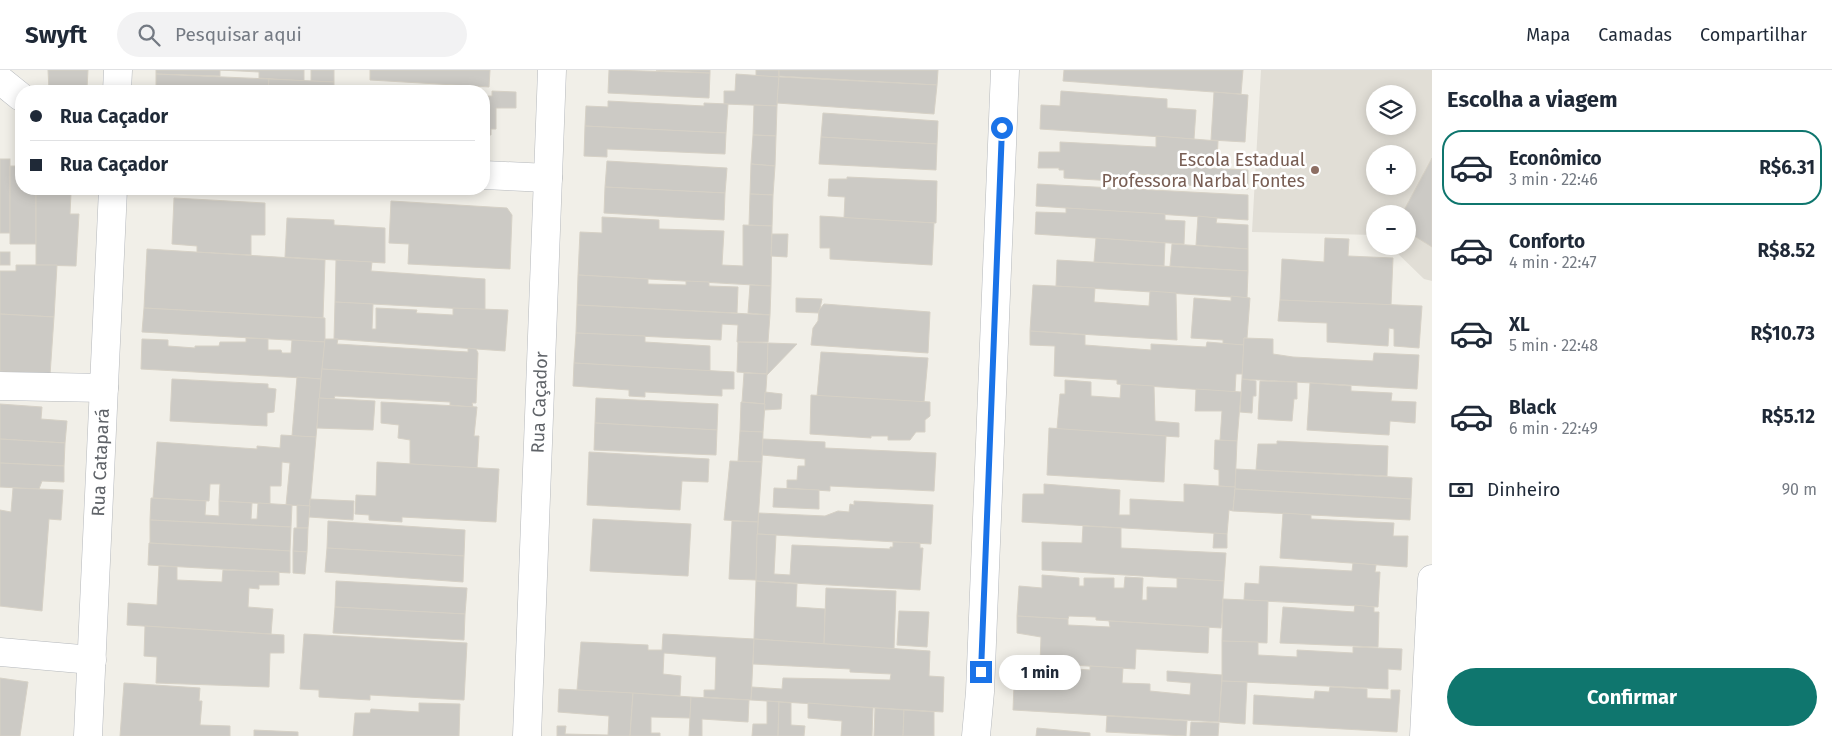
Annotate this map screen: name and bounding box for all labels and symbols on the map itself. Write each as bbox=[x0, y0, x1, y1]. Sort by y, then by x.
route start bbox=[991, 117, 1013, 139]
place label: Escola Estadual Professora Narbal Fontes bbox=[1101, 149, 1305, 192]
marker: Escola Estadual Professora Narbal Fontes bbox=[1309, 164, 1321, 176]
street label: Rua Caçador bbox=[527, 351, 552, 454]
street label: Rua Catapará bbox=[87, 408, 114, 517]
callout: 1 min bbox=[998, 654, 1081, 690]
route end bbox=[970, 661, 992, 683]

